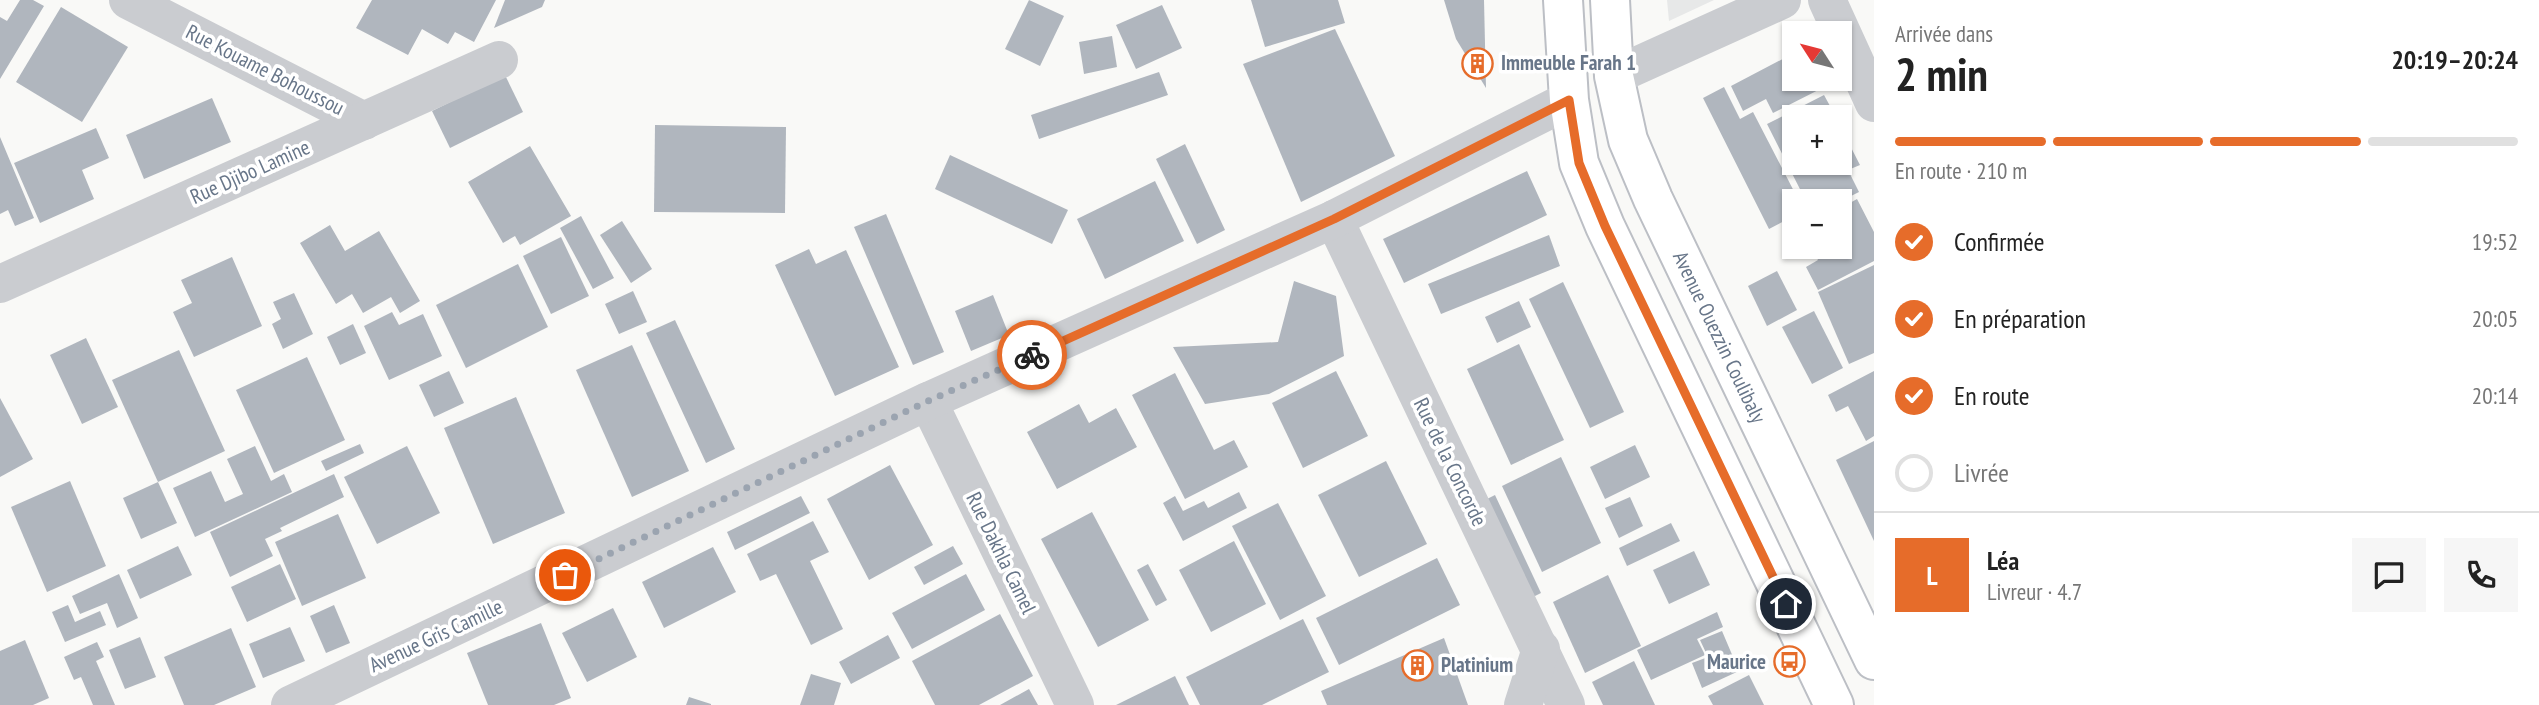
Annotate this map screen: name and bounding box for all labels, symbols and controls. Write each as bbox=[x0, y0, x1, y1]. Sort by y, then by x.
street label: Rue Kouame Bohoussou bbox=[182, 18, 349, 121]
text: Arrivée dans bbox=[1895, 19, 1993, 48]
north arrow bbox=[1782, 21, 1852, 91]
map controls bbox=[1782, 21, 1852, 259]
text: 20:19–20:24 bbox=[2391, 43, 2518, 76]
text: 2 min bbox=[1895, 44, 1988, 104]
building icon: Immeuble Farah 1 bbox=[1461, 46, 1495, 80]
place label: Immeuble Farah 1 bbox=[1501, 49, 1636, 76]
button: + bbox=[1782, 105, 1852, 175]
street label: Rue Djibo Lamine bbox=[186, 133, 314, 210]
text: En route · 210 m bbox=[1895, 156, 2027, 185]
button: − bbox=[1782, 189, 1852, 259]
icon: check bbox=[1895, 223, 1933, 261]
text: Confirmée bbox=[1954, 225, 2045, 258]
text: 19:52 bbox=[2472, 227, 2518, 256]
street label: Avenue Ouezzin Coulibaly bbox=[1667, 247, 1772, 427]
icon: check bbox=[1895, 300, 1933, 338]
text: En préparation bbox=[1954, 302, 2086, 335]
text: 20:05 bbox=[2472, 304, 2518, 333]
courier bbox=[997, 320, 1067, 390]
icon: bike bbox=[1013, 336, 1051, 374]
icon: check bbox=[1895, 377, 1933, 415]
text: En route bbox=[1954, 379, 2029, 412]
text: 20:14 bbox=[2472, 381, 2518, 410]
street label: Rue de la Concorde bbox=[1408, 393, 1493, 530]
text: Livrée bbox=[1954, 456, 2009, 489]
street label: Rue Dakhla Camel bbox=[960, 488, 1043, 618]
button: chat bbox=[2352, 538, 2426, 612]
button: phone bbox=[2444, 538, 2518, 612]
text: Léa bbox=[1987, 544, 2019, 577]
pin bbox=[535, 545, 595, 605]
icon: bag bbox=[546, 556, 584, 594]
text: L bbox=[1926, 559, 1938, 592]
pin bbox=[1756, 574, 1816, 634]
text: Livreur · 4.7 bbox=[1987, 577, 2082, 606]
icon: home bbox=[1767, 585, 1805, 623]
street label: Avenue Gris Camille bbox=[365, 593, 507, 678]
bus stop icon: Maurice bbox=[1772, 645, 1806, 679]
building icon: Platinium bbox=[1401, 648, 1435, 682]
place label: Maurice bbox=[1707, 648, 1766, 675]
place label: Platinium bbox=[1441, 651, 1513, 678]

